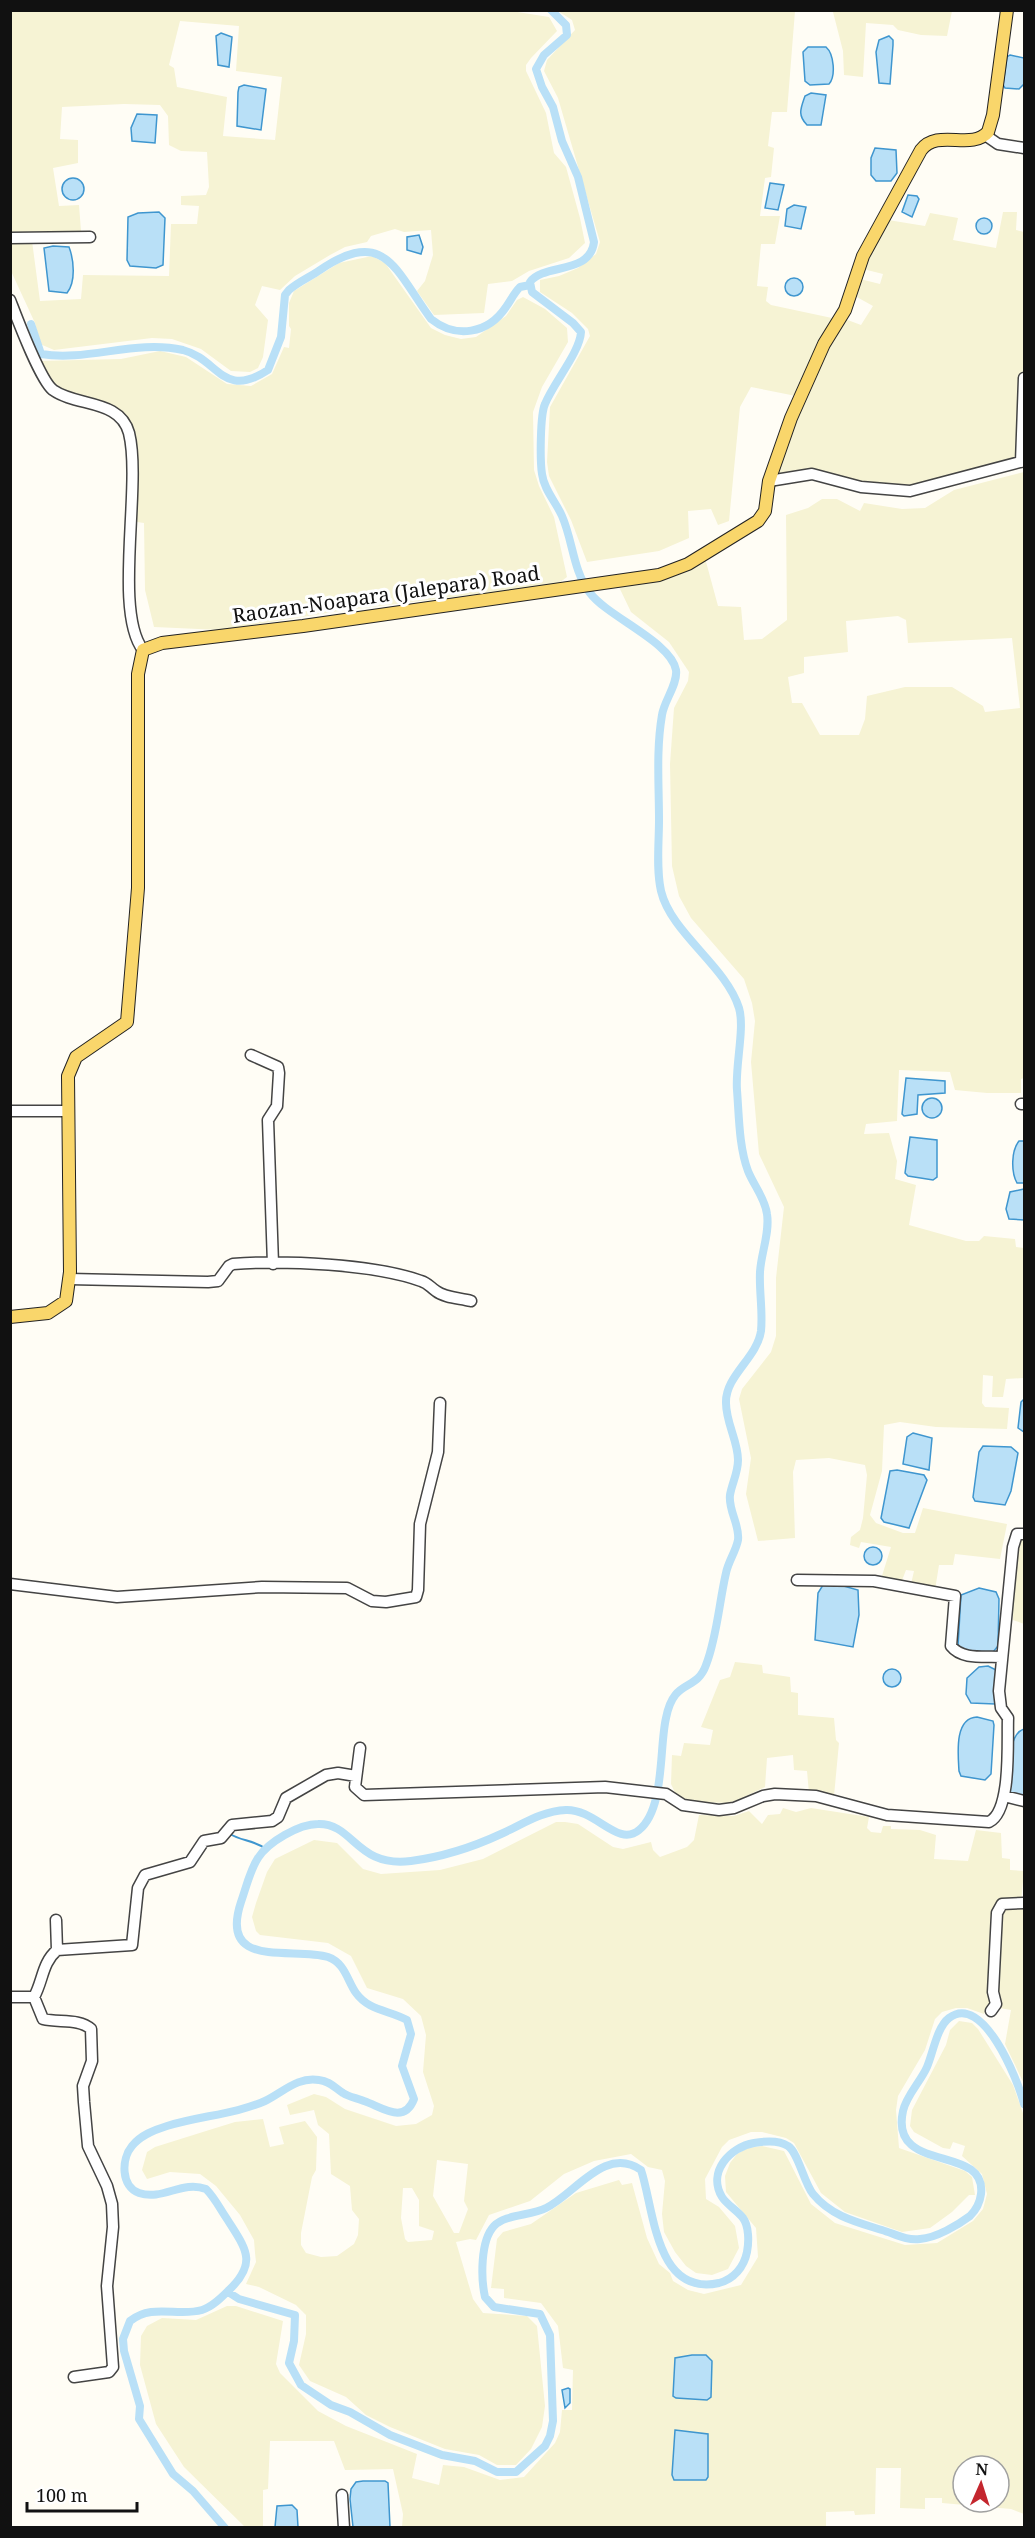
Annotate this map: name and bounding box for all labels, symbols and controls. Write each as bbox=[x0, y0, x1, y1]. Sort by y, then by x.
street label: Raozan-Noapara (Jalepara) Road bbox=[231, 559, 541, 629]
north arrow bbox=[951, 2454, 1011, 2514]
text: N bbox=[975, 2458, 989, 2480]
scale bar bbox=[27, 2475, 136, 2513]
text: 100 m bbox=[36, 2483, 88, 2507]

